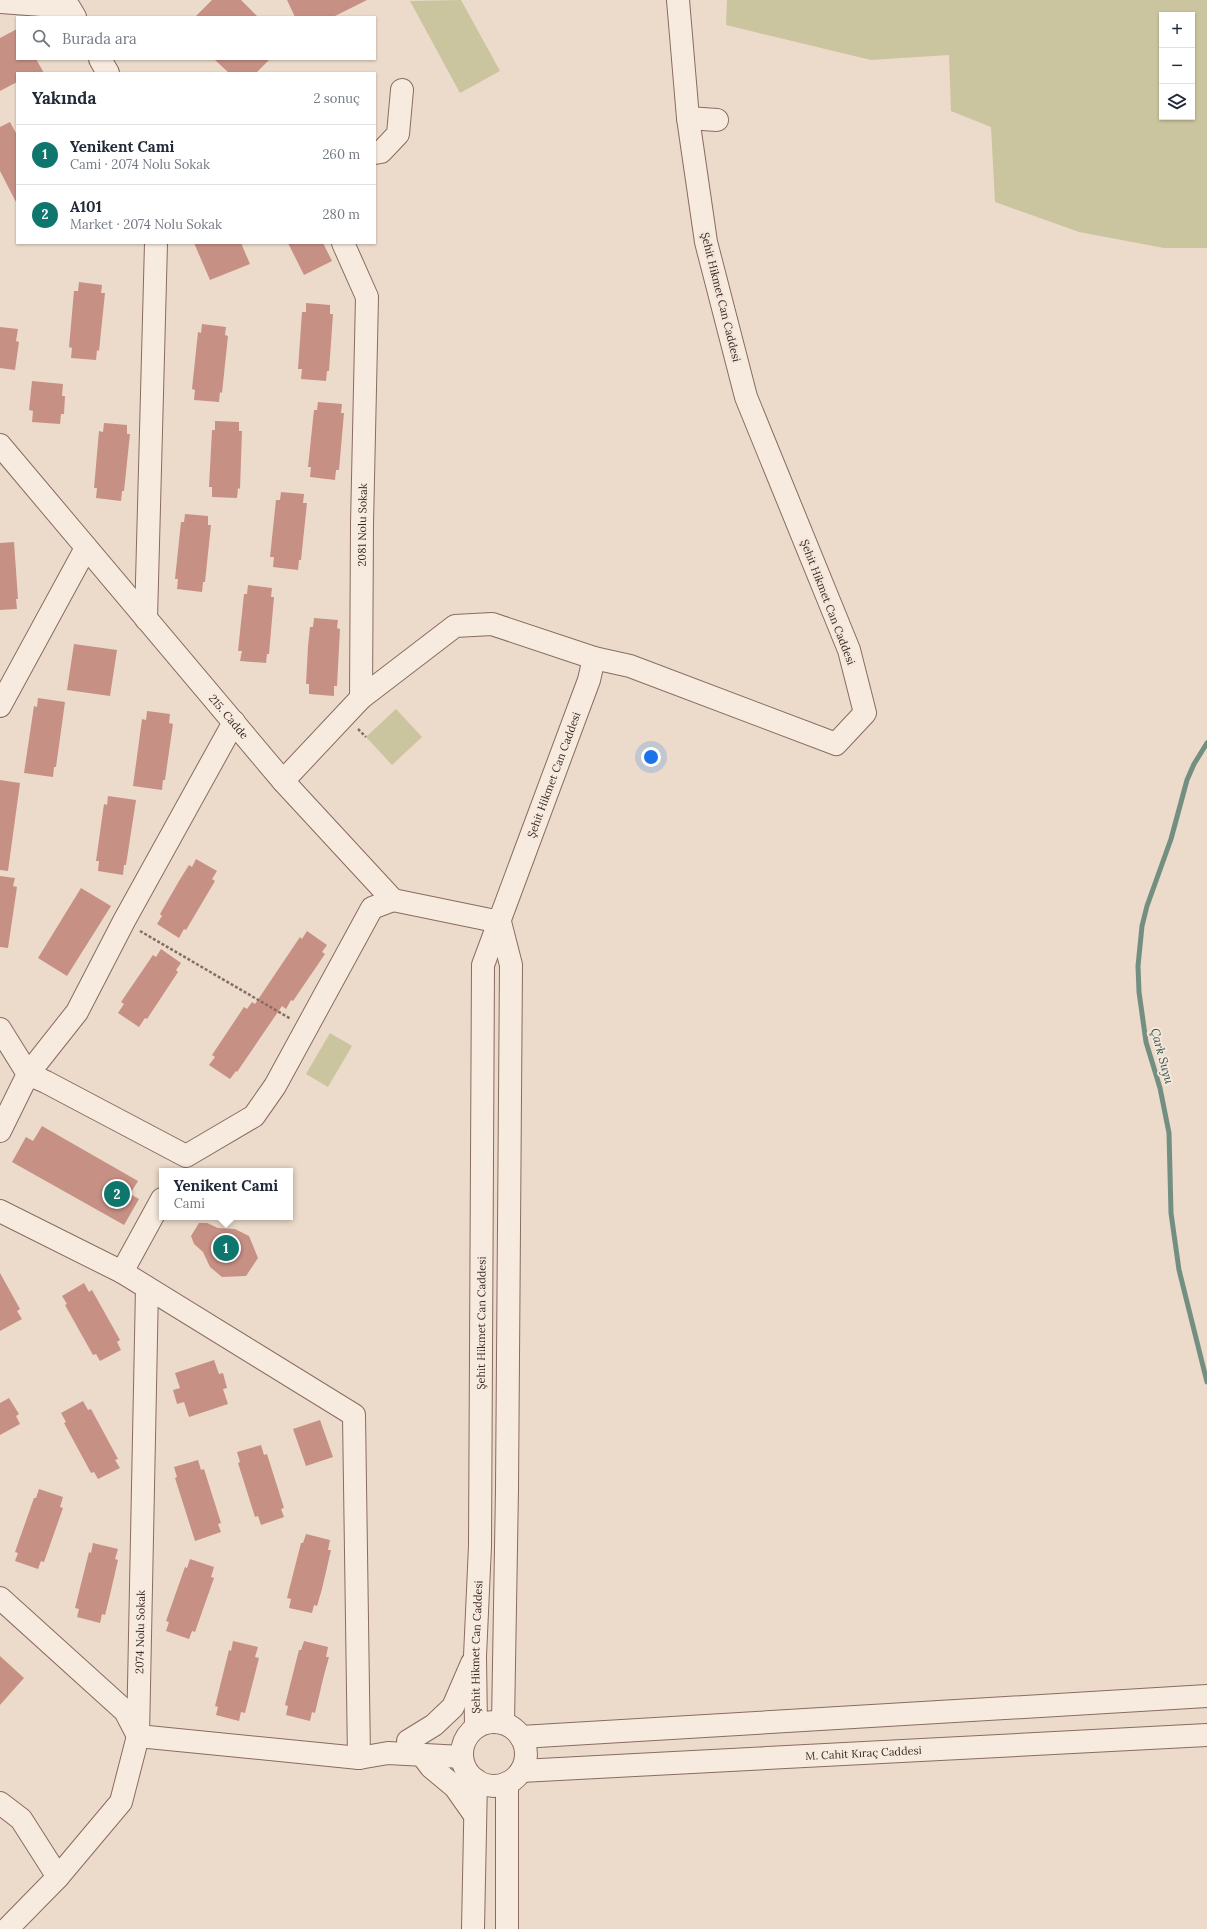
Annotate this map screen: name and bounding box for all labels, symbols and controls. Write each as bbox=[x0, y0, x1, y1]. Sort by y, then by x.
map controls bbox=[1159, 12, 1195, 120]
button: + bbox=[1159, 12, 1195, 48]
search box bbox=[16, 16, 376, 60]
icon: search bbox=[30, 27, 52, 49]
text: Burada ara bbox=[62, 29, 137, 48]
button: − bbox=[1159, 48, 1195, 84]
button: layers bbox=[1159, 84, 1195, 120]
text: Yakında bbox=[32, 87, 96, 109]
text: 2 sonuç bbox=[313, 90, 360, 107]
text: Yenikent Cami bbox=[70, 137, 174, 156]
text: 1 bbox=[42, 146, 48, 163]
text: 260 m bbox=[322, 146, 360, 163]
text: Cami · 2074 Nolu Sokak bbox=[70, 156, 210, 173]
text: A101 bbox=[70, 197, 102, 216]
text: 2 bbox=[42, 206, 48, 223]
text: 280 m bbox=[323, 206, 360, 223]
text: Market · 2074 Nolu Sokak bbox=[70, 216, 222, 233]
street label: Şehit Hikmet Can Caddesi bbox=[698, 231, 744, 363]
street label: 2081 Nolu Sokak bbox=[355, 483, 370, 567]
street label: Şehit Hikmet Can Caddesi bbox=[798, 537, 858, 667]
street label: 215. Cadde bbox=[206, 691, 251, 742]
street label: Şehit Hikmet Can Caddesi bbox=[524, 710, 584, 840]
your location bbox=[641, 747, 661, 767]
water label: Çark Suyu bbox=[1148, 1026, 1177, 1086]
popup bbox=[159, 1168, 293, 1220]
text: Yenikent Cami bbox=[174, 1176, 278, 1195]
pin: 2 bbox=[104, 1179, 130, 1209]
text: Cami bbox=[174, 1195, 205, 1212]
pin: 1 bbox=[213, 1233, 239, 1263]
street label: Şehit Hikmet Can Caddesi bbox=[474, 1256, 488, 1390]
street label: Şehit Hikmet Can Caddesi bbox=[468, 1580, 485, 1714]
street label: 2074 Nolu Sokak bbox=[132, 1590, 148, 1674]
street label: M. Cahit Kıraç Caddesi bbox=[805, 1743, 922, 1763]

